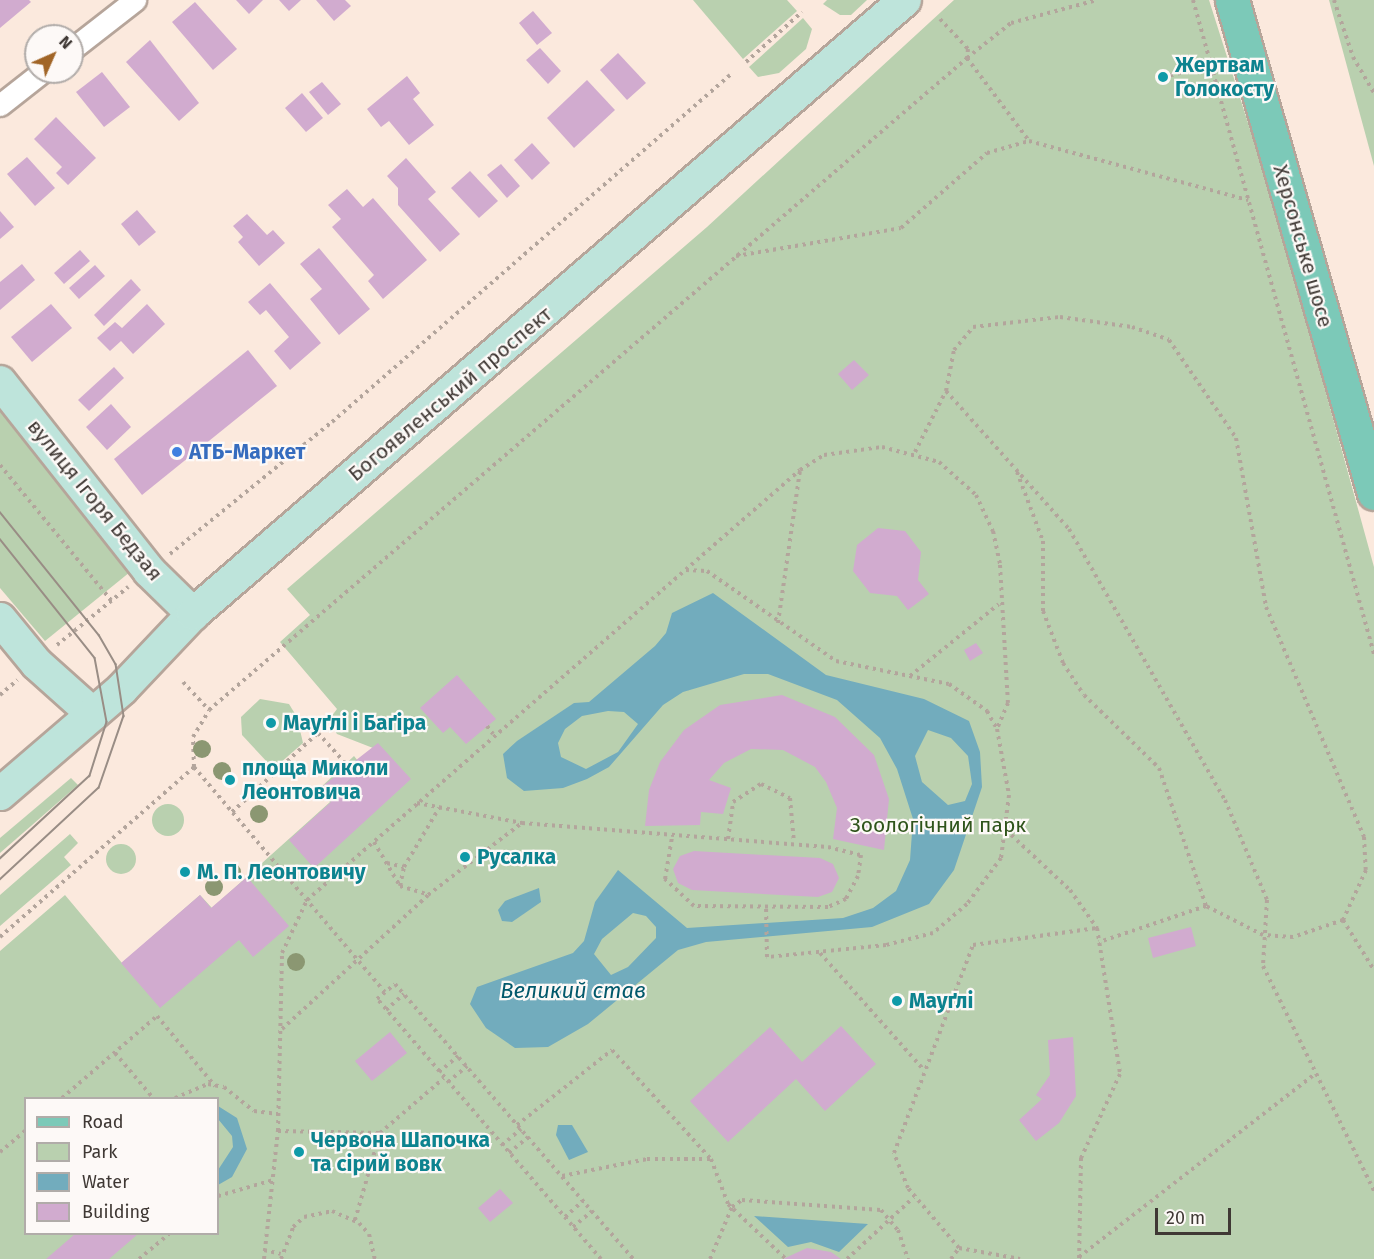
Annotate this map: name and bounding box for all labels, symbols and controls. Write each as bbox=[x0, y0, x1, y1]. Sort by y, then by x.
north arrow bbox=[24, 24, 84, 84]
text: N bbox=[55, 32, 76, 53]
place label: Жертвам Голокосту bbox=[1175, 52, 1274, 102]
marker: Жертвам Голокосту bbox=[1156, 70, 1170, 84]
street label: Херсонське шосе bbox=[1268, 162, 1338, 330]
street label: Богоявленський проспект bbox=[343, 301, 557, 487]
street label: вулиця Ігоря Бедзая bbox=[22, 414, 168, 586]
place label: АТБ-Маркет bbox=[189, 439, 306, 465]
marker: АТБ-Маркет bbox=[170, 445, 184, 459]
place label: Мауґлі і Баґіра bbox=[283, 710, 426, 736]
marker: Мауґлі і Баґіра bbox=[264, 716, 278, 730]
place label: площа Миколи Леонтовича bbox=[242, 755, 388, 805]
marker: площа Миколи Леонтовича bbox=[223, 773, 237, 787]
park label: Зоологічний парк bbox=[850, 812, 1026, 838]
place label: Русалка bbox=[477, 844, 556, 870]
marker: Русалка bbox=[458, 850, 472, 864]
place label: М. П. Леонтовичу bbox=[197, 859, 366, 885]
marker: М. П. Леонтовичу bbox=[178, 865, 192, 879]
water label: Великий став bbox=[500, 978, 646, 1004]
place label: Мауґлі bbox=[909, 988, 974, 1014]
marker: Мауґлі bbox=[890, 994, 904, 1008]
legend bbox=[24, 1097, 219, 1235]
text: Road bbox=[82, 1111, 124, 1133]
place label: Червона Шапочка та сірий вовк bbox=[311, 1127, 490, 1177]
text: Park bbox=[82, 1141, 117, 1163]
marker: Червона Шапочка та сірий вовк bbox=[292, 1145, 306, 1159]
text: Water bbox=[82, 1171, 129, 1193]
scale bar bbox=[1158, 1196, 1234, 1234]
text: Building bbox=[82, 1201, 149, 1223]
text: 20 m bbox=[1166, 1207, 1205, 1229]

